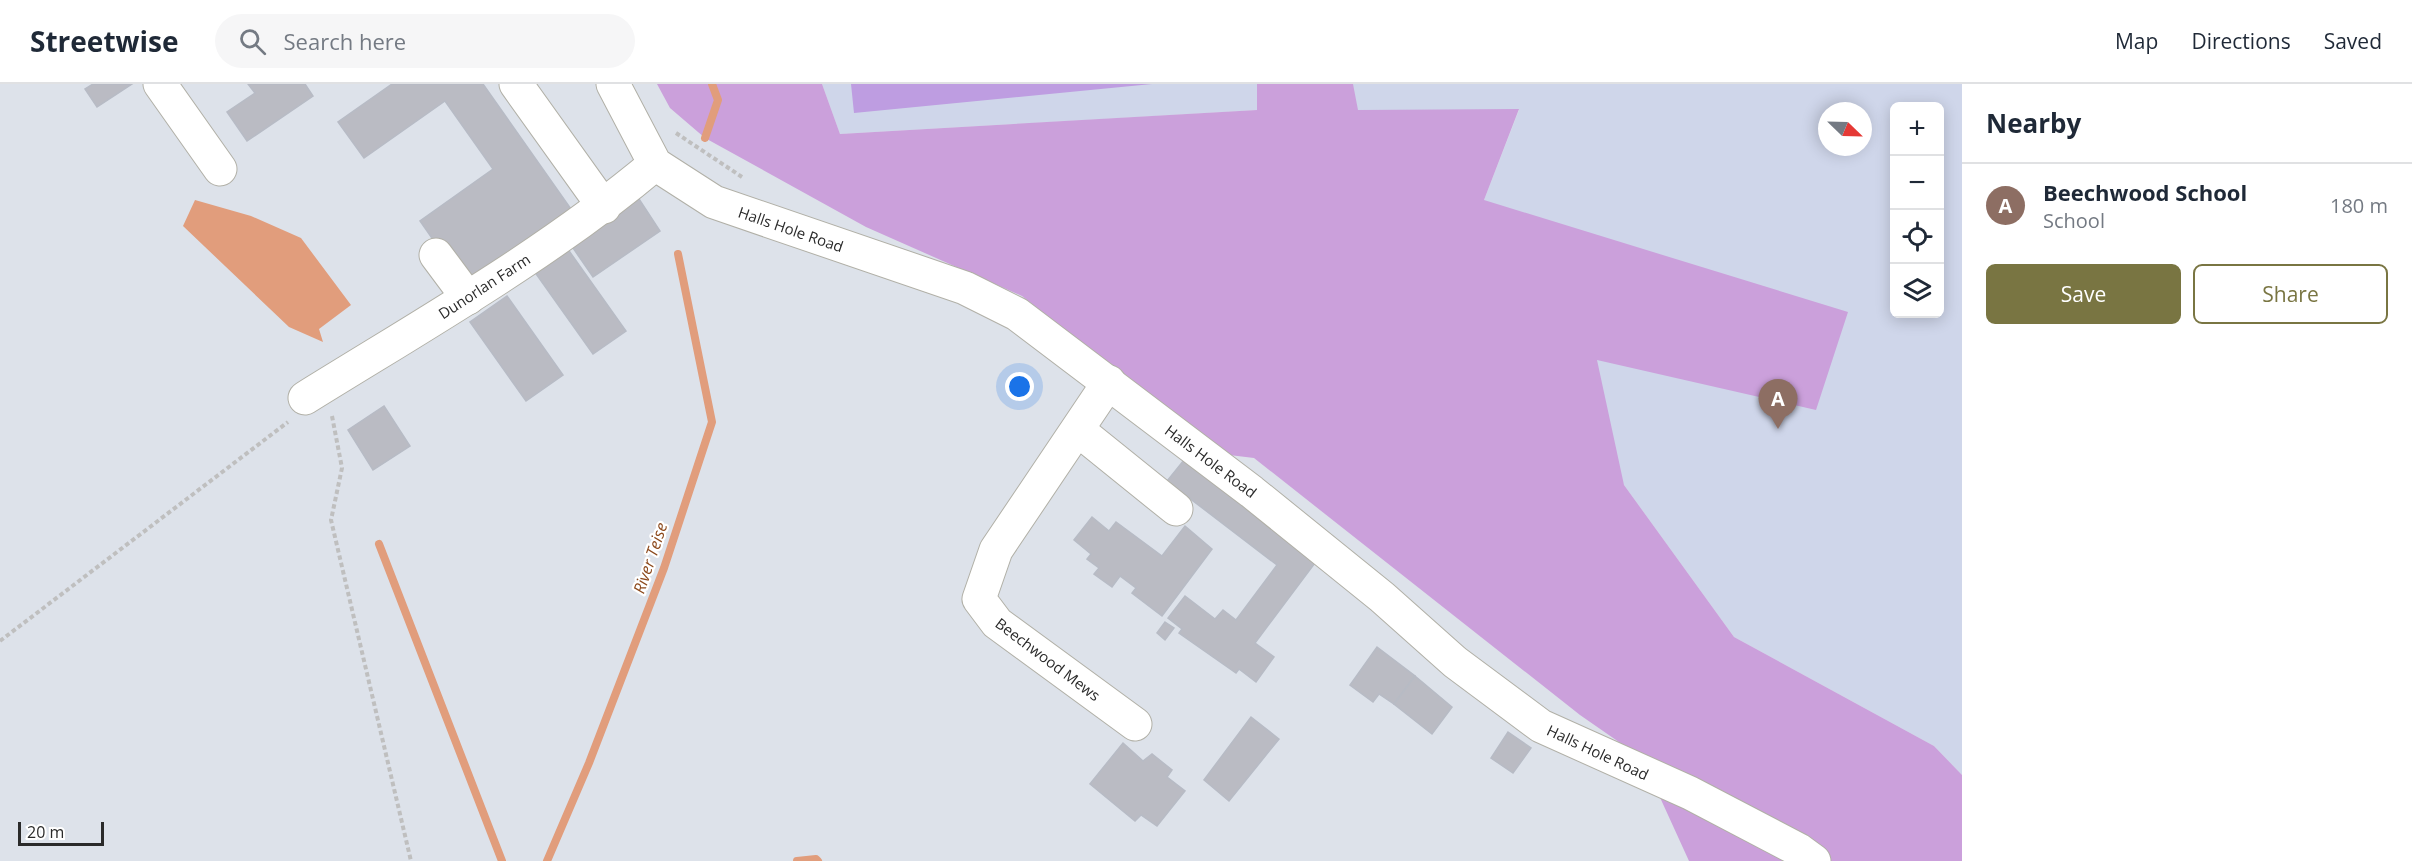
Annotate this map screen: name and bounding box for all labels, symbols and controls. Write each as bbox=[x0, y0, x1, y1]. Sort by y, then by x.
search box bbox=[215, 14, 635, 68]
text: Streetwise bbox=[30, 22, 179, 60]
icon: search bbox=[236, 25, 269, 58]
text: Search here bbox=[284, 26, 406, 56]
text: Map bbox=[2115, 27, 2158, 55]
text: Directions bbox=[2191, 27, 2291, 55]
text: Saved bbox=[2324, 27, 2382, 55]
north arrow bbox=[1818, 102, 1872, 156]
map controls bbox=[1890, 102, 1944, 318]
button: + bbox=[1890, 102, 1944, 156]
text: Nearby bbox=[1986, 105, 2081, 141]
button: − bbox=[1890, 156, 1944, 210]
text: Beechwood School bbox=[2043, 177, 2247, 207]
text: A bbox=[1999, 192, 2012, 219]
text: 180 m bbox=[2330, 192, 2388, 219]
street label: Halls Hole Road bbox=[736, 202, 846, 256]
text: School bbox=[2043, 207, 2105, 234]
button: locate bbox=[1890, 210, 1944, 264]
street label: Dunorlan Farm bbox=[434, 249, 534, 323]
button: layers bbox=[1890, 264, 1944, 318]
button: Save bbox=[1986, 264, 2181, 324]
button: Share bbox=[2193, 264, 2388, 324]
your location bbox=[1005, 372, 1034, 401]
pin: A bbox=[1758, 380, 1798, 429]
street label: Halls Hole Road bbox=[1161, 420, 1261, 502]
water label: River Teise bbox=[628, 519, 672, 596]
street label: Beechwood Mews bbox=[992, 613, 1104, 705]
street label: Halls Hole Road bbox=[1544, 720, 1652, 784]
scale bar bbox=[18, 819, 104, 846]
text: 20 m bbox=[27, 821, 64, 843]

